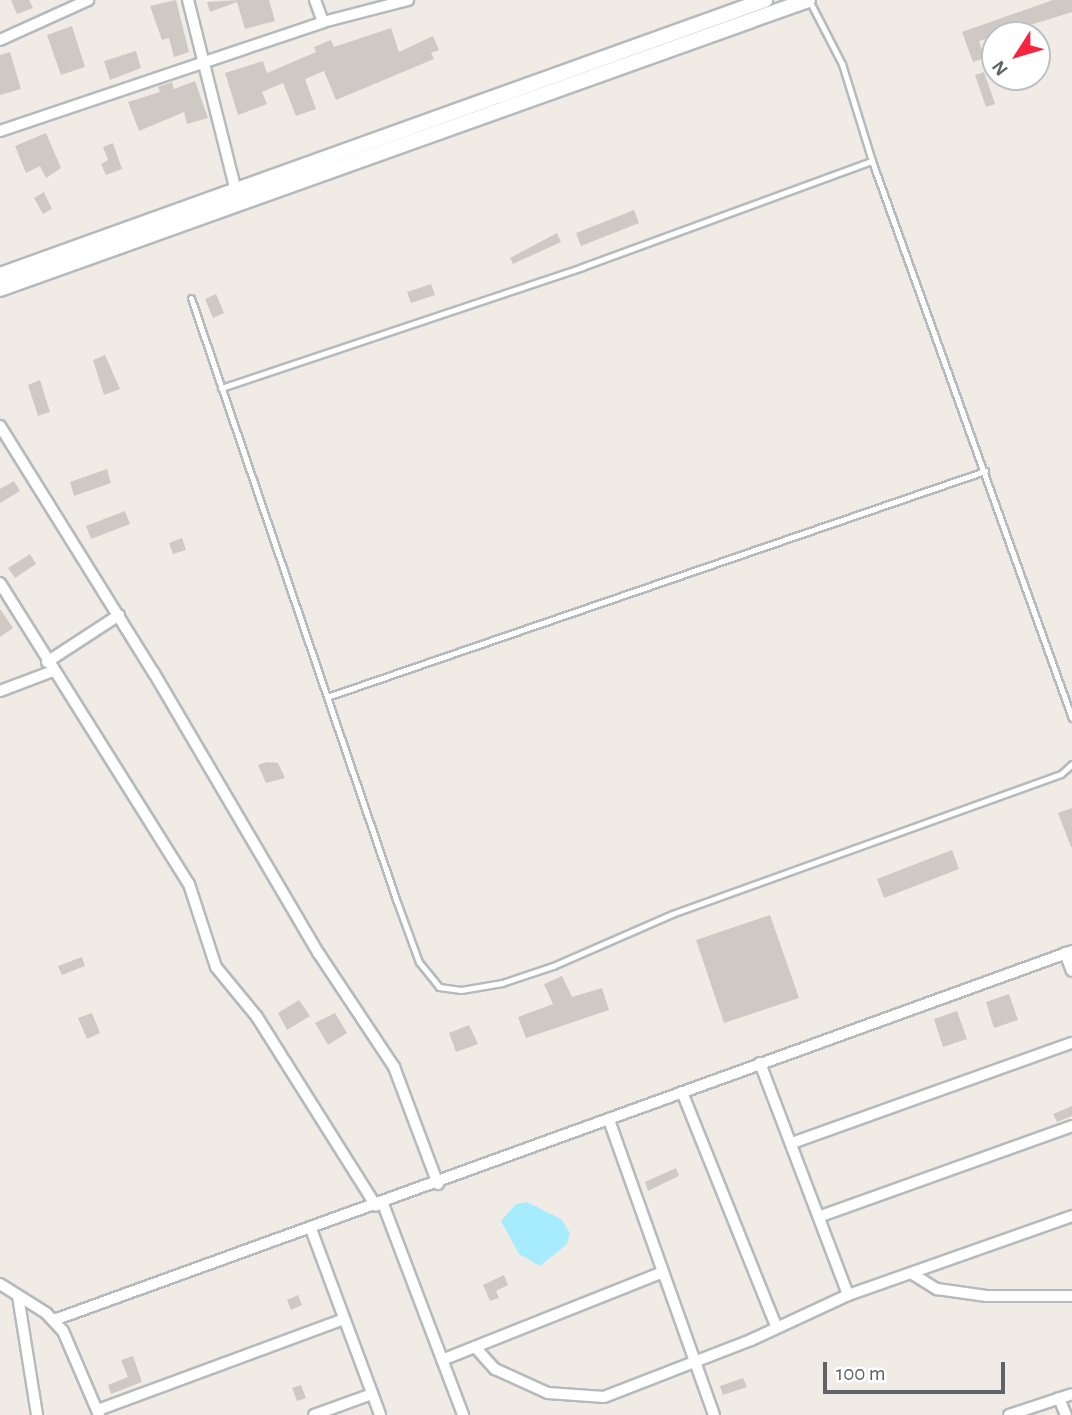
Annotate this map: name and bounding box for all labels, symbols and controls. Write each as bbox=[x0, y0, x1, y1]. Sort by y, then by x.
north arrow bbox=[981, 21, 1051, 91]
text: N bbox=[989, 57, 1012, 79]
scale bar bbox=[827, 1348, 1009, 1392]
text: 100 m bbox=[836, 1363, 886, 1384]

